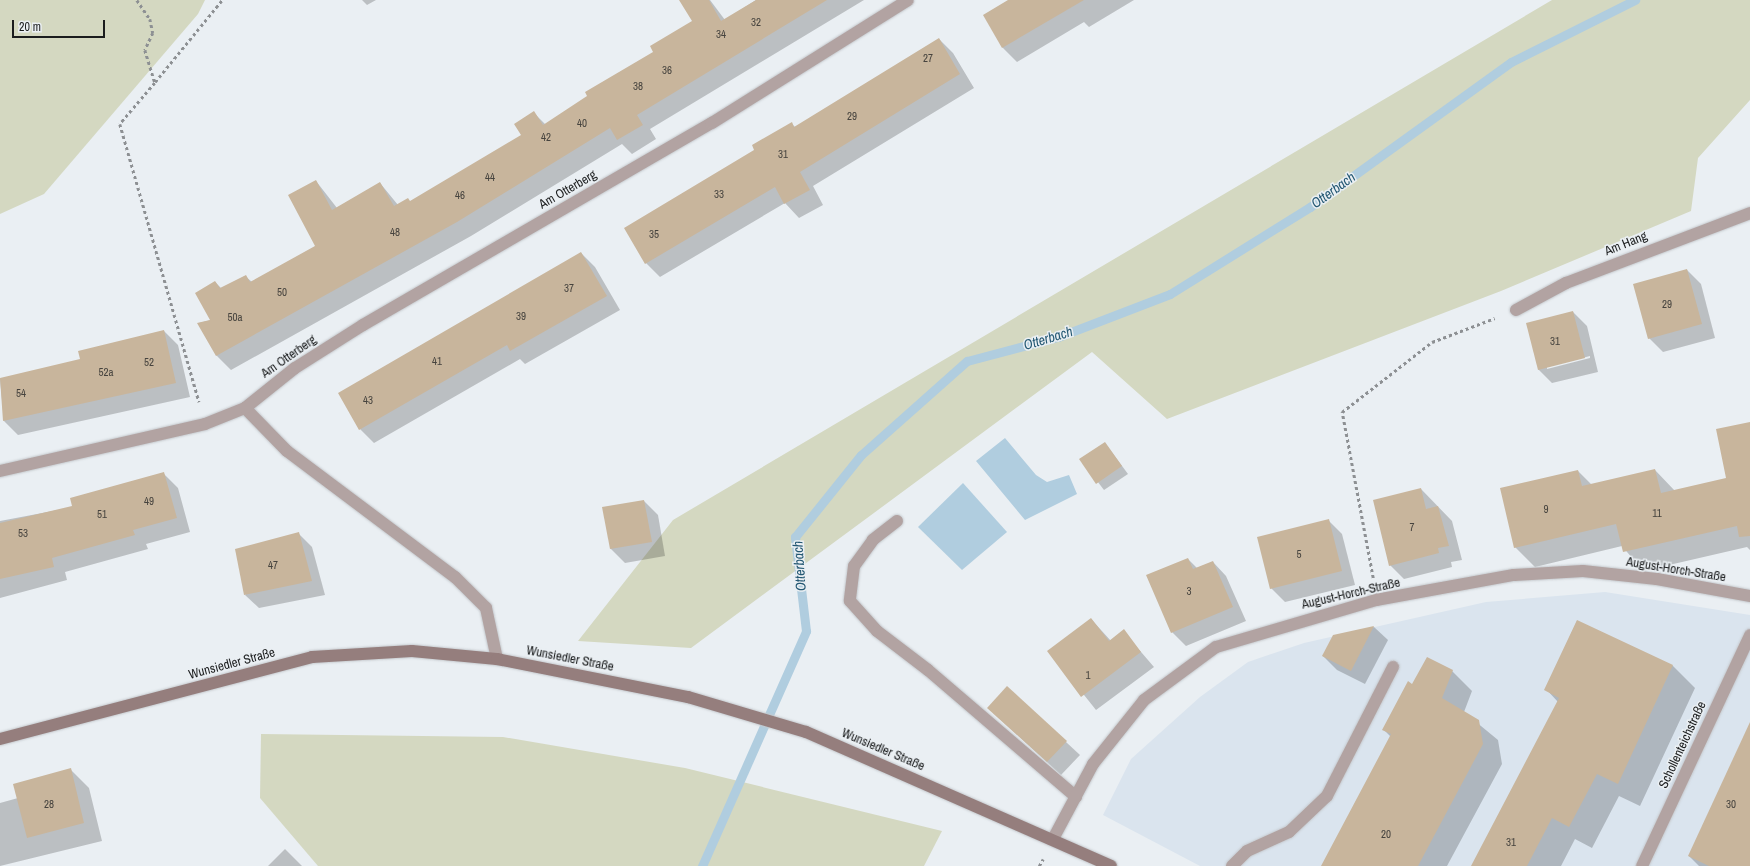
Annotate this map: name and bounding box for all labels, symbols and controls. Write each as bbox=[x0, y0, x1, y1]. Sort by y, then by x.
scale bar bbox=[14, 12, 107, 38]
house number: 32 bbox=[751, 15, 761, 29]
text: 20 m bbox=[19, 19, 41, 35]
house number: 34 bbox=[716, 27, 726, 41]
house number: 27 bbox=[923, 51, 933, 65]
house number: 36 bbox=[662, 63, 672, 77]
house number: 38 bbox=[633, 79, 643, 93]
house number: 29 bbox=[847, 109, 857, 123]
house number: 40 bbox=[577, 116, 587, 130]
house number: 42 bbox=[541, 130, 551, 144]
house number: 31 bbox=[778, 147, 788, 161]
street label: Am Otterberg bbox=[536, 167, 600, 213]
water label: Otterbach bbox=[1308, 168, 1358, 212]
house number: 44 bbox=[485, 170, 495, 184]
house number: 33 bbox=[714, 187, 724, 201]
house number: 46 bbox=[455, 188, 465, 202]
house number: 48 bbox=[390, 225, 400, 239]
house number: 35 bbox=[649, 227, 659, 241]
street label: Am Hang bbox=[1602, 228, 1650, 260]
house number: 37 bbox=[564, 281, 574, 295]
house number: 50 bbox=[277, 285, 287, 299]
house number: 29 bbox=[1662, 297, 1672, 311]
house number: 39 bbox=[516, 309, 526, 323]
house number: 50a bbox=[227, 310, 243, 324]
water label: Otterbach bbox=[1021, 323, 1075, 353]
street label: Am Otterberg bbox=[258, 332, 320, 382]
house number: 31 bbox=[1550, 334, 1560, 348]
house number: 41 bbox=[432, 354, 442, 368]
house number: 52 bbox=[144, 355, 154, 369]
house number: 52a bbox=[98, 365, 114, 379]
house number: 54 bbox=[16, 386, 26, 400]
house number: 43 bbox=[363, 393, 373, 407]
house number: 49 bbox=[144, 494, 154, 508]
house number: 9 bbox=[1543, 502, 1549, 516]
house number: 11 bbox=[1652, 506, 1662, 520]
house number: 51 bbox=[97, 507, 107, 521]
house number: 7 bbox=[1409, 520, 1415, 534]
house number: 53 bbox=[18, 526, 28, 540]
water label: Otterbach bbox=[789, 540, 809, 592]
house number: 5 bbox=[1296, 547, 1302, 561]
street label: August-Horch-Straße bbox=[1625, 554, 1727, 586]
house number: 47 bbox=[268, 558, 278, 572]
street label: August-Horch-Straße bbox=[1300, 575, 1402, 613]
house number: 3 bbox=[1186, 584, 1192, 598]
street label: Wunsiedler Straße bbox=[525, 643, 615, 675]
street label: Wunsiedler Straße bbox=[187, 645, 277, 683]
house number: 1 bbox=[1085, 668, 1091, 682]
street label: Schollenteichstraße bbox=[1656, 699, 1710, 791]
street label: Wunsiedler Straße bbox=[839, 725, 927, 775]
house number: 28 bbox=[44, 797, 54, 811]
house number: 30 bbox=[1726, 797, 1736, 811]
house number: 20 bbox=[1381, 827, 1391, 841]
house number: 31 bbox=[1506, 835, 1516, 849]

